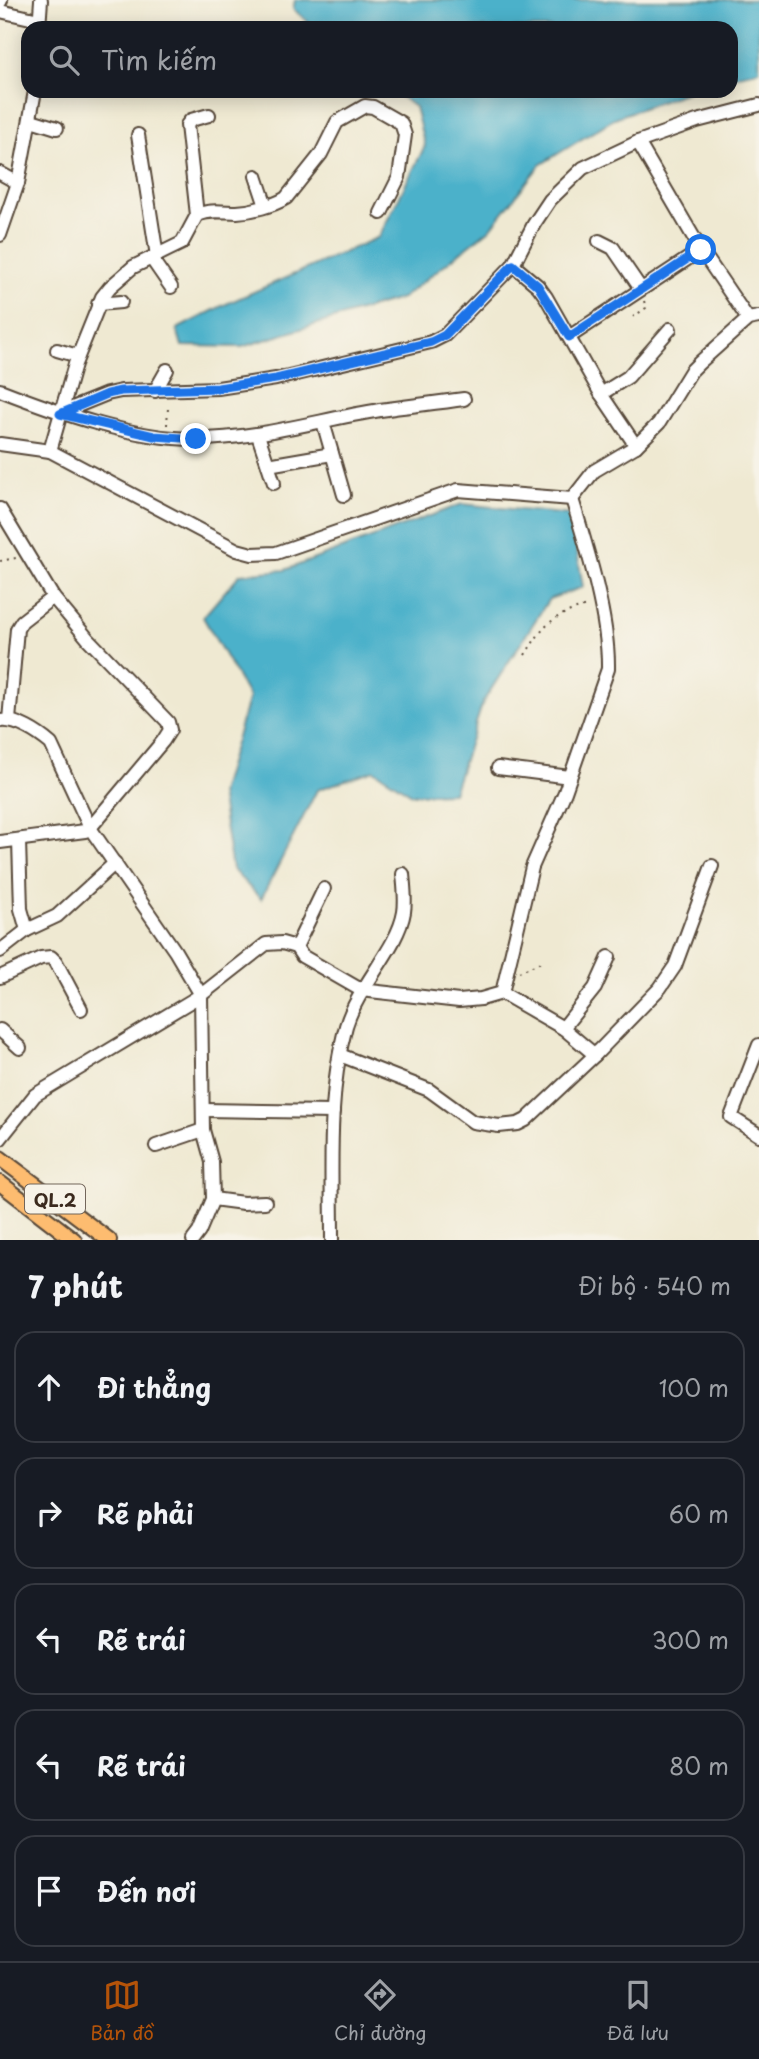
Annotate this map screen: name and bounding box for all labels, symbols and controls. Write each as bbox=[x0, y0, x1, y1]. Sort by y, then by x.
search box bbox=[21, 21, 738, 98]
text: Tìm kiếm bbox=[101, 40, 217, 79]
icon: search bbox=[45, 41, 83, 79]
route start bbox=[685, 234, 716, 265]
route end bbox=[180, 423, 211, 454]
road number: QL.2 bbox=[25, 1184, 85, 1214]
text: 7 phút bbox=[28, 1263, 123, 1308]
text: Đi bộ · 540 m bbox=[578, 1268, 731, 1303]
icon: ahead bbox=[30, 1368, 68, 1406]
text: Đi thẳng bbox=[97, 1368, 211, 1407]
text: 100 m bbox=[659, 1370, 729, 1405]
icon: right bbox=[30, 1494, 68, 1532]
text: Rẽ phải bbox=[97, 1494, 194, 1533]
text: 60 m bbox=[669, 1496, 729, 1531]
icon: left bbox=[30, 1620, 68, 1658]
text: Rẽ trái bbox=[97, 1620, 186, 1659]
text: 300 m bbox=[652, 1622, 729, 1657]
icon: left bbox=[30, 1746, 68, 1784]
text: Rẽ trái bbox=[97, 1746, 186, 1785]
text: 80 m bbox=[669, 1748, 729, 1783]
icon: arrive bbox=[30, 1872, 68, 1910]
text: Đến nơi bbox=[97, 1872, 196, 1911]
tab: Bản đồ bbox=[90, 1976, 154, 2046]
tab: Chỉ đường bbox=[334, 1976, 426, 2046]
tab: Đã lưu bbox=[607, 1976, 669, 2046]

